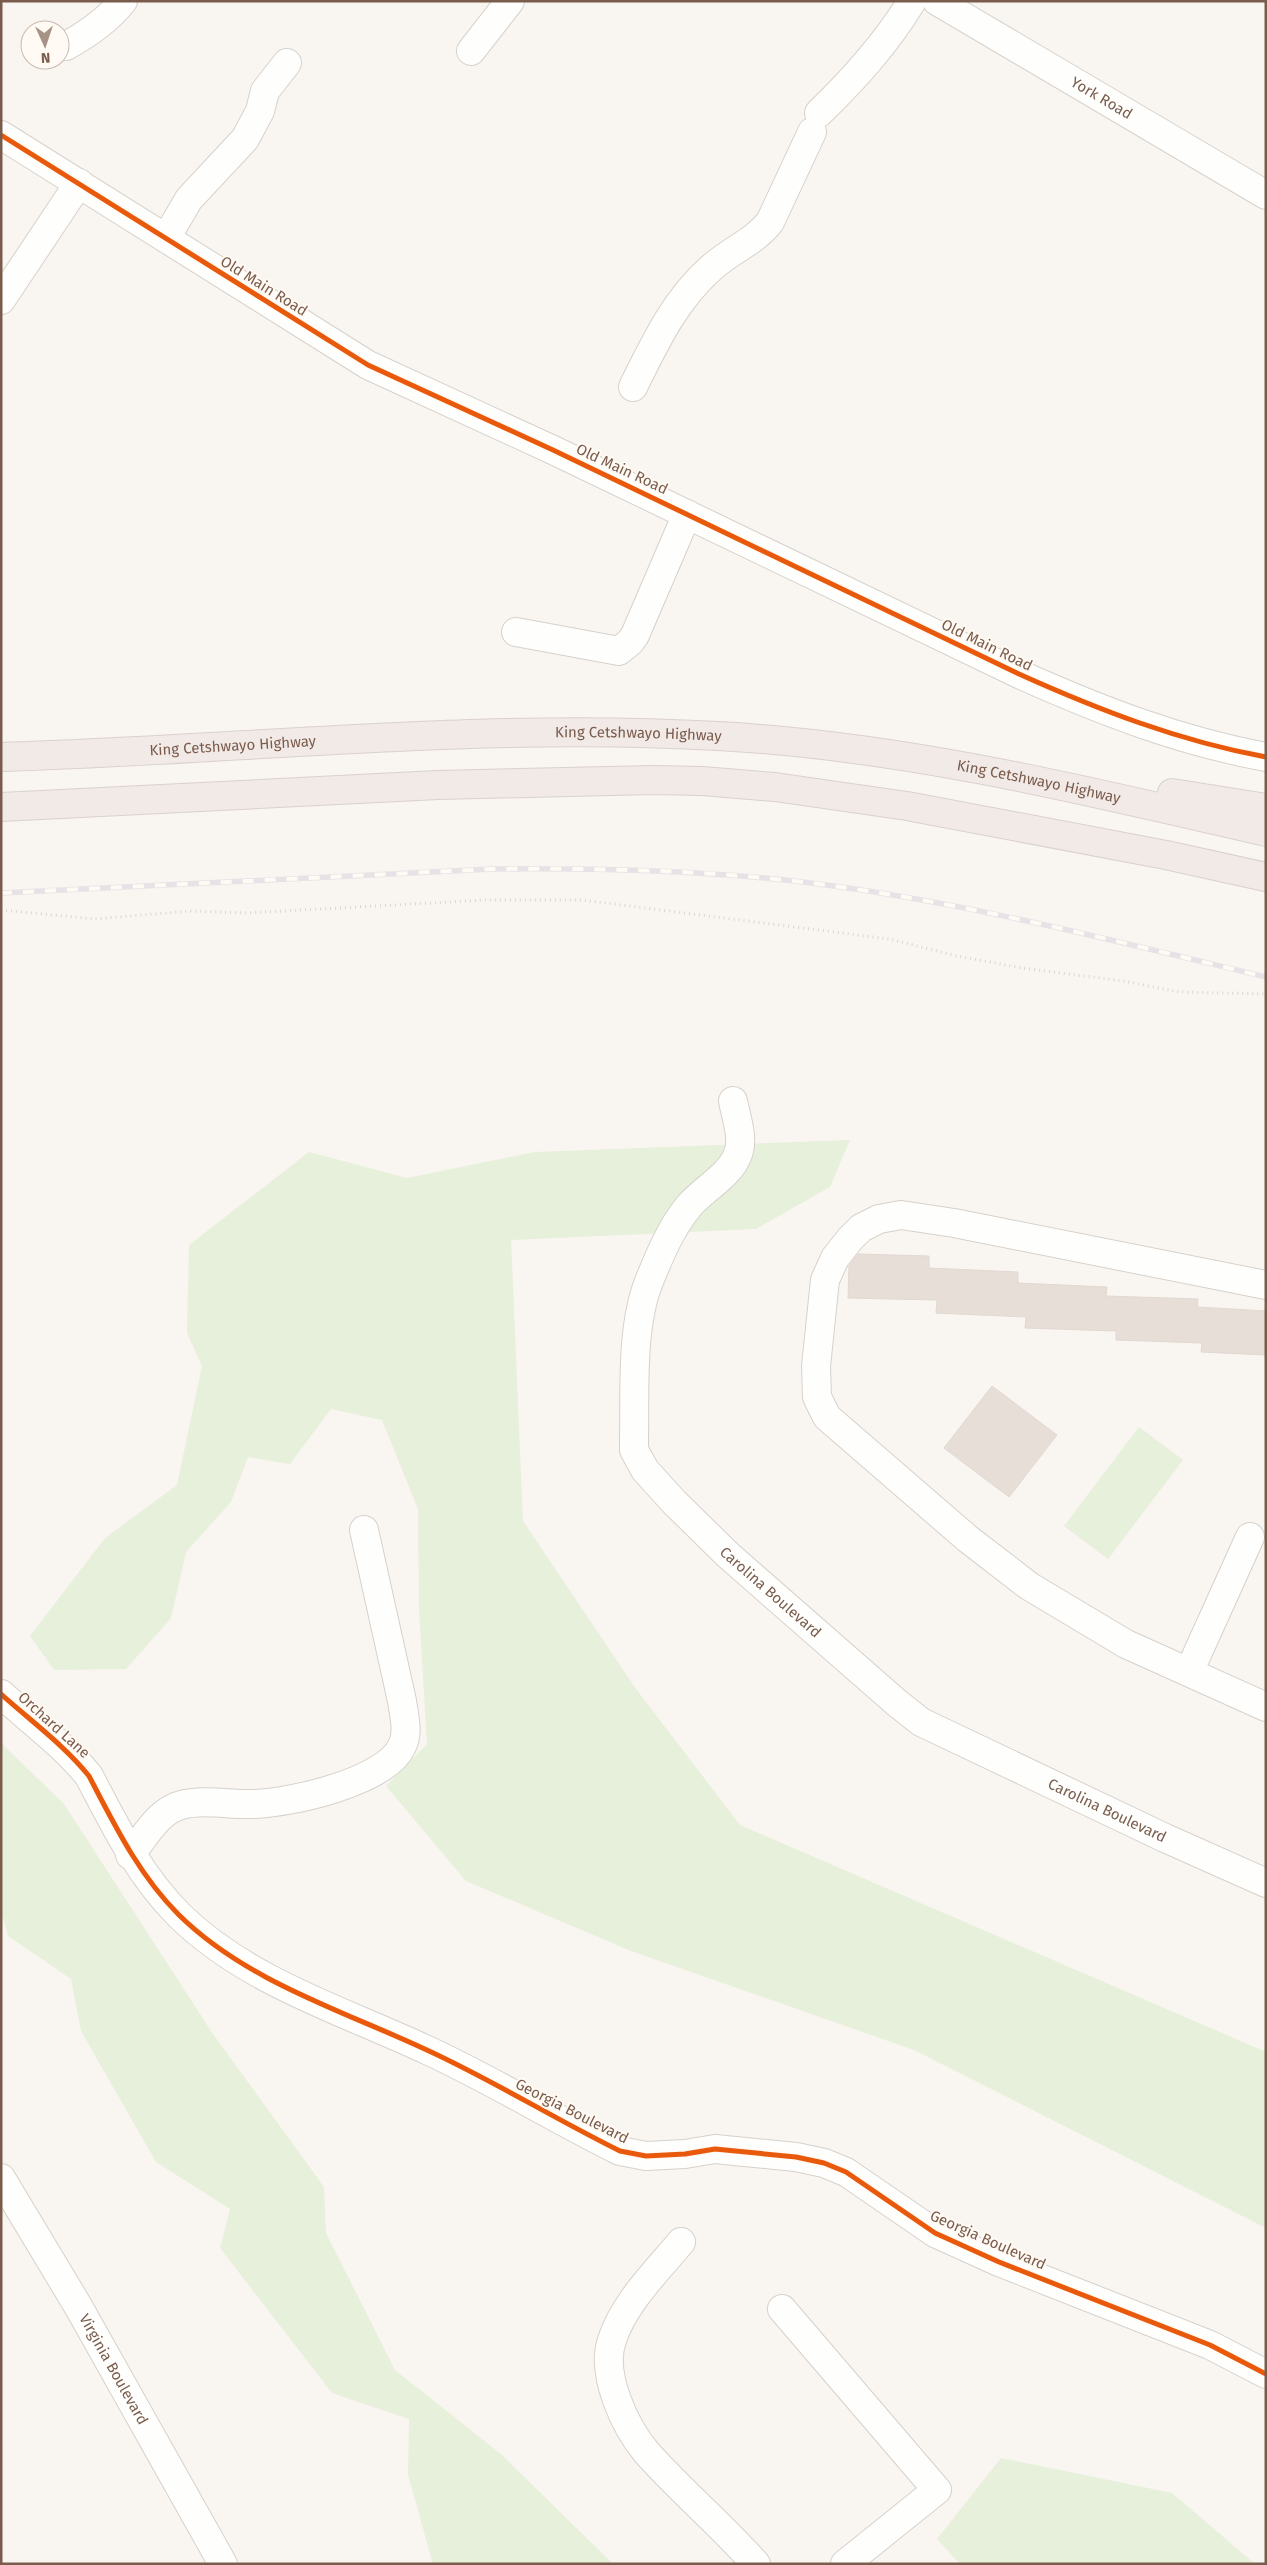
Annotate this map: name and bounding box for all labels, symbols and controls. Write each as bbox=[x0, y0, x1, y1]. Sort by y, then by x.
north arrow bbox=[20, 20, 70, 70]
text: N bbox=[41, 49, 51, 66]
street label: York Road bbox=[1068, 73, 1135, 123]
street label: Old Main Road bbox=[217, 252, 311, 320]
street label: Old Main Road bbox=[573, 440, 671, 498]
street label: Old Main Road bbox=[939, 615, 1035, 675]
street label: King Cetshwayo Highway bbox=[555, 723, 723, 745]
street label: King Cetshwayo Highway bbox=[149, 732, 317, 759]
street label: King Cetshwayo Highway bbox=[955, 756, 1123, 807]
street label: Carolina Boulevard bbox=[716, 1543, 825, 1641]
street label: Orchard Lane bbox=[14, 1688, 94, 1762]
street label: Carolina Boulevard bbox=[1045, 1775, 1169, 1846]
street label: Georgia Boulevard bbox=[512, 2075, 632, 2147]
street label: Georgia Boulevard bbox=[927, 2206, 1049, 2274]
street label: Virginia Boulevard bbox=[75, 2311, 152, 2428]

